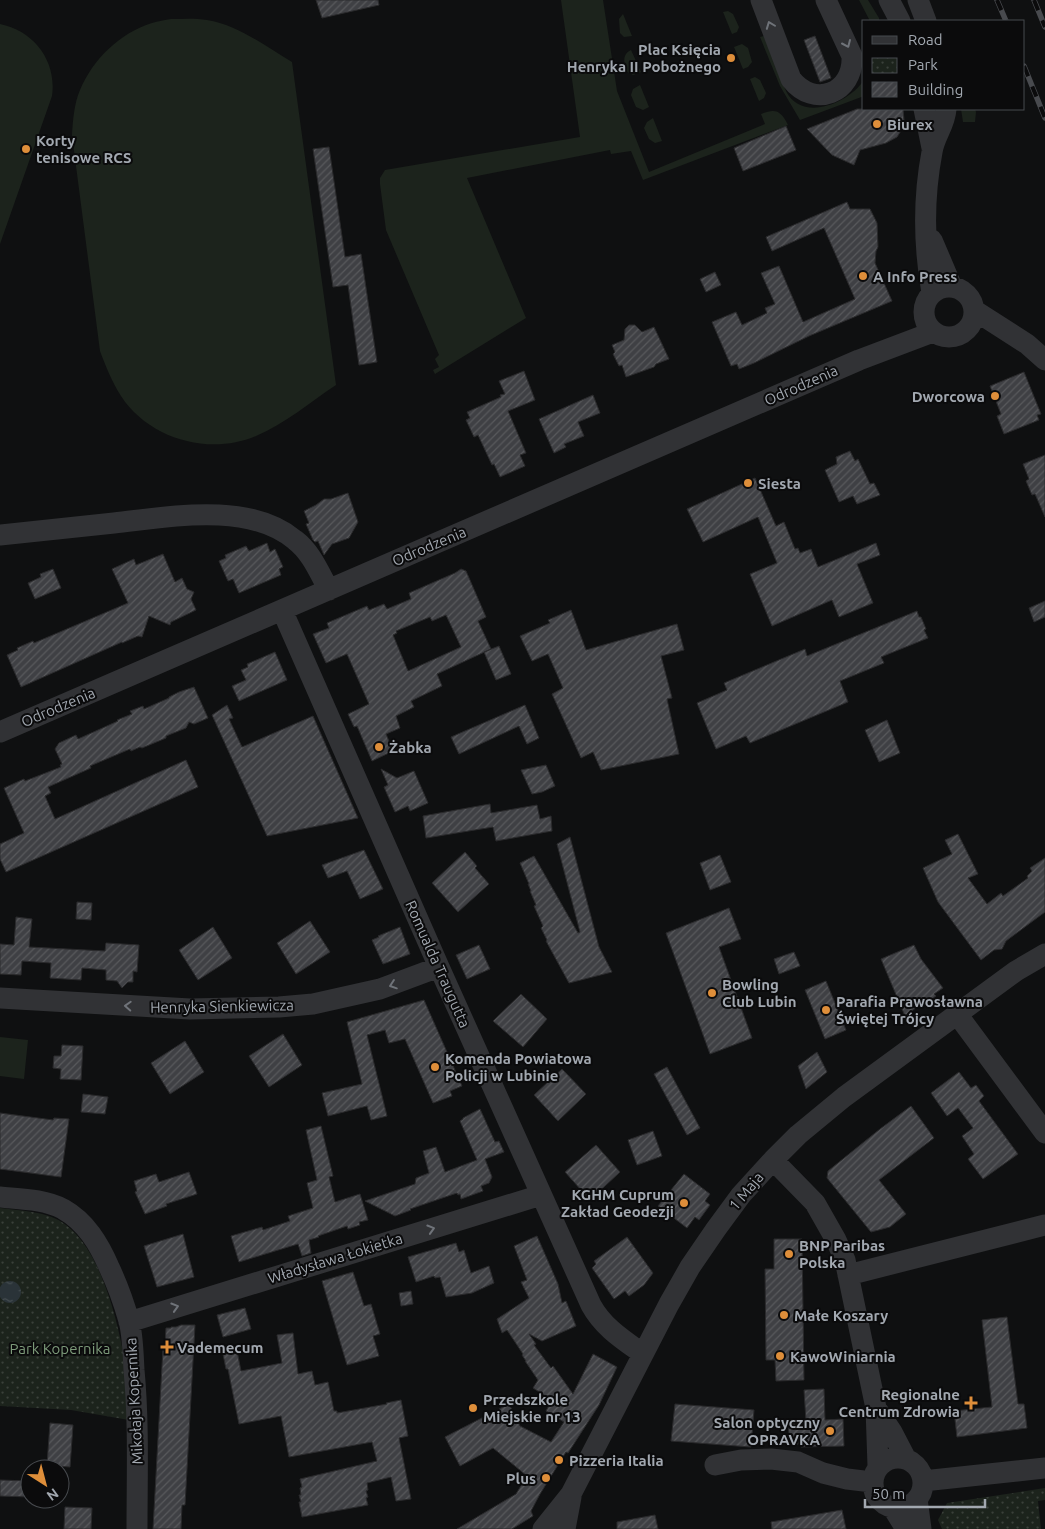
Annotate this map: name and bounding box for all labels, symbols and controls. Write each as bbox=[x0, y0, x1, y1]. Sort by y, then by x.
legend bbox=[862, 20, 1025, 110]
one-way arrow bbox=[766, 21, 776, 29]
text: Road bbox=[908, 31, 943, 48]
one-way arrow bbox=[840, 39, 851, 48]
place label: Plac Księcia Henryka II Pobożnego bbox=[567, 41, 721, 75]
marker: Plac Księcia Henryka II Pobożnego bbox=[725, 52, 737, 64]
text: Park bbox=[908, 56, 938, 73]
text: Building bbox=[908, 81, 963, 98]
place label: Biurex bbox=[887, 116, 933, 133]
marker: Biurex bbox=[871, 118, 883, 130]
place label: Korty tenisowe RCS bbox=[36, 132, 132, 166]
marker: Korty tenisowe RCS bbox=[20, 143, 32, 155]
place label: A Info Press bbox=[873, 268, 957, 285]
marker: A Info Press bbox=[857, 270, 869, 282]
street label: Odrodzenia bbox=[762, 361, 840, 409]
place label: Dworcowa bbox=[912, 388, 985, 405]
marker: Dworcowa bbox=[989, 390, 1001, 402]
place label: Siesta bbox=[758, 475, 801, 492]
marker: Siesta bbox=[742, 477, 754, 489]
street label: Odrodzenia bbox=[389, 523, 469, 569]
street label: Odrodzenia bbox=[18, 684, 98, 730]
place label: Żabka bbox=[389, 739, 432, 756]
marker: Żabka bbox=[373, 741, 385, 753]
street label: Romualda Traugutta bbox=[402, 898, 474, 1030]
place label: Bowling Club Lubin bbox=[722, 976, 796, 1010]
one-way arrow bbox=[389, 979, 398, 989]
marker: Bowling Club Lubin bbox=[706, 987, 718, 999]
place label: Parafia Prawosławna Świętej Trójcy bbox=[836, 993, 983, 1028]
street label: Henryka Sienkiewicza bbox=[150, 996, 294, 1016]
one-way arrow bbox=[124, 1000, 132, 1011]
marker: Parafia Prawosławna Świętej Trójcy bbox=[820, 1004, 832, 1016]
place label: Komenda Powiatowa Policji w Lubinie bbox=[445, 1050, 592, 1084]
marker: Komenda Powiatowa Policji w Lubinie bbox=[429, 1061, 441, 1073]
street label: 1 Maja bbox=[725, 1169, 767, 1213]
place label: KGHM Cuprum Zakład Geodezji bbox=[561, 1186, 674, 1220]
marker: KGHM Cuprum Zakład Geodezji bbox=[678, 1197, 690, 1209]
one-way arrow bbox=[427, 1224, 435, 1234]
street label: Władysława Łokietka bbox=[266, 1229, 404, 1287]
place label: BNP Paribas Polska bbox=[799, 1237, 885, 1271]
marker: BNP Paribas Polska bbox=[783, 1248, 795, 1260]
one-way arrow bbox=[171, 1303, 179, 1313]
place label: Małe Koszary bbox=[794, 1307, 888, 1324]
marker: Małe Koszary bbox=[778, 1309, 790, 1321]
street label: Mikołaja Kopernika bbox=[122, 1337, 146, 1465]
place label: Vademecum bbox=[177, 1339, 263, 1356]
park label: Park Kopernika bbox=[9, 1340, 111, 1357]
marker: Vademecum bbox=[161, 1341, 173, 1353]
place label: KawoWiniarnia bbox=[790, 1348, 896, 1365]
marker: KawoWiniarnia bbox=[774, 1350, 786, 1362]
place label: Regionalne Centrum Zdrowia bbox=[838, 1386, 960, 1420]
place label: Przedszkole Miejskie nr 13 bbox=[483, 1391, 581, 1425]
marker: Regionalne Centrum Zdrowia bbox=[964, 1396, 978, 1410]
marker: Przedszkole Miejskie nr 13 bbox=[467, 1402, 479, 1414]
place label: Salon optyczny OPRAVKA bbox=[714, 1414, 820, 1448]
marker: Salon optyczny OPRAVKA bbox=[824, 1425, 836, 1437]
place label: Pizzeria Italia bbox=[569, 1452, 664, 1469]
marker: Pizzeria Italia bbox=[553, 1454, 565, 1466]
north arrow bbox=[20, 1459, 70, 1509]
place label: Plus bbox=[506, 1470, 536, 1487]
marker: Plus bbox=[540, 1472, 552, 1484]
scale bar bbox=[865, 1476, 985, 1508]
text: N bbox=[44, 1485, 62, 1504]
text: 50 m bbox=[872, 1485, 905, 1502]

